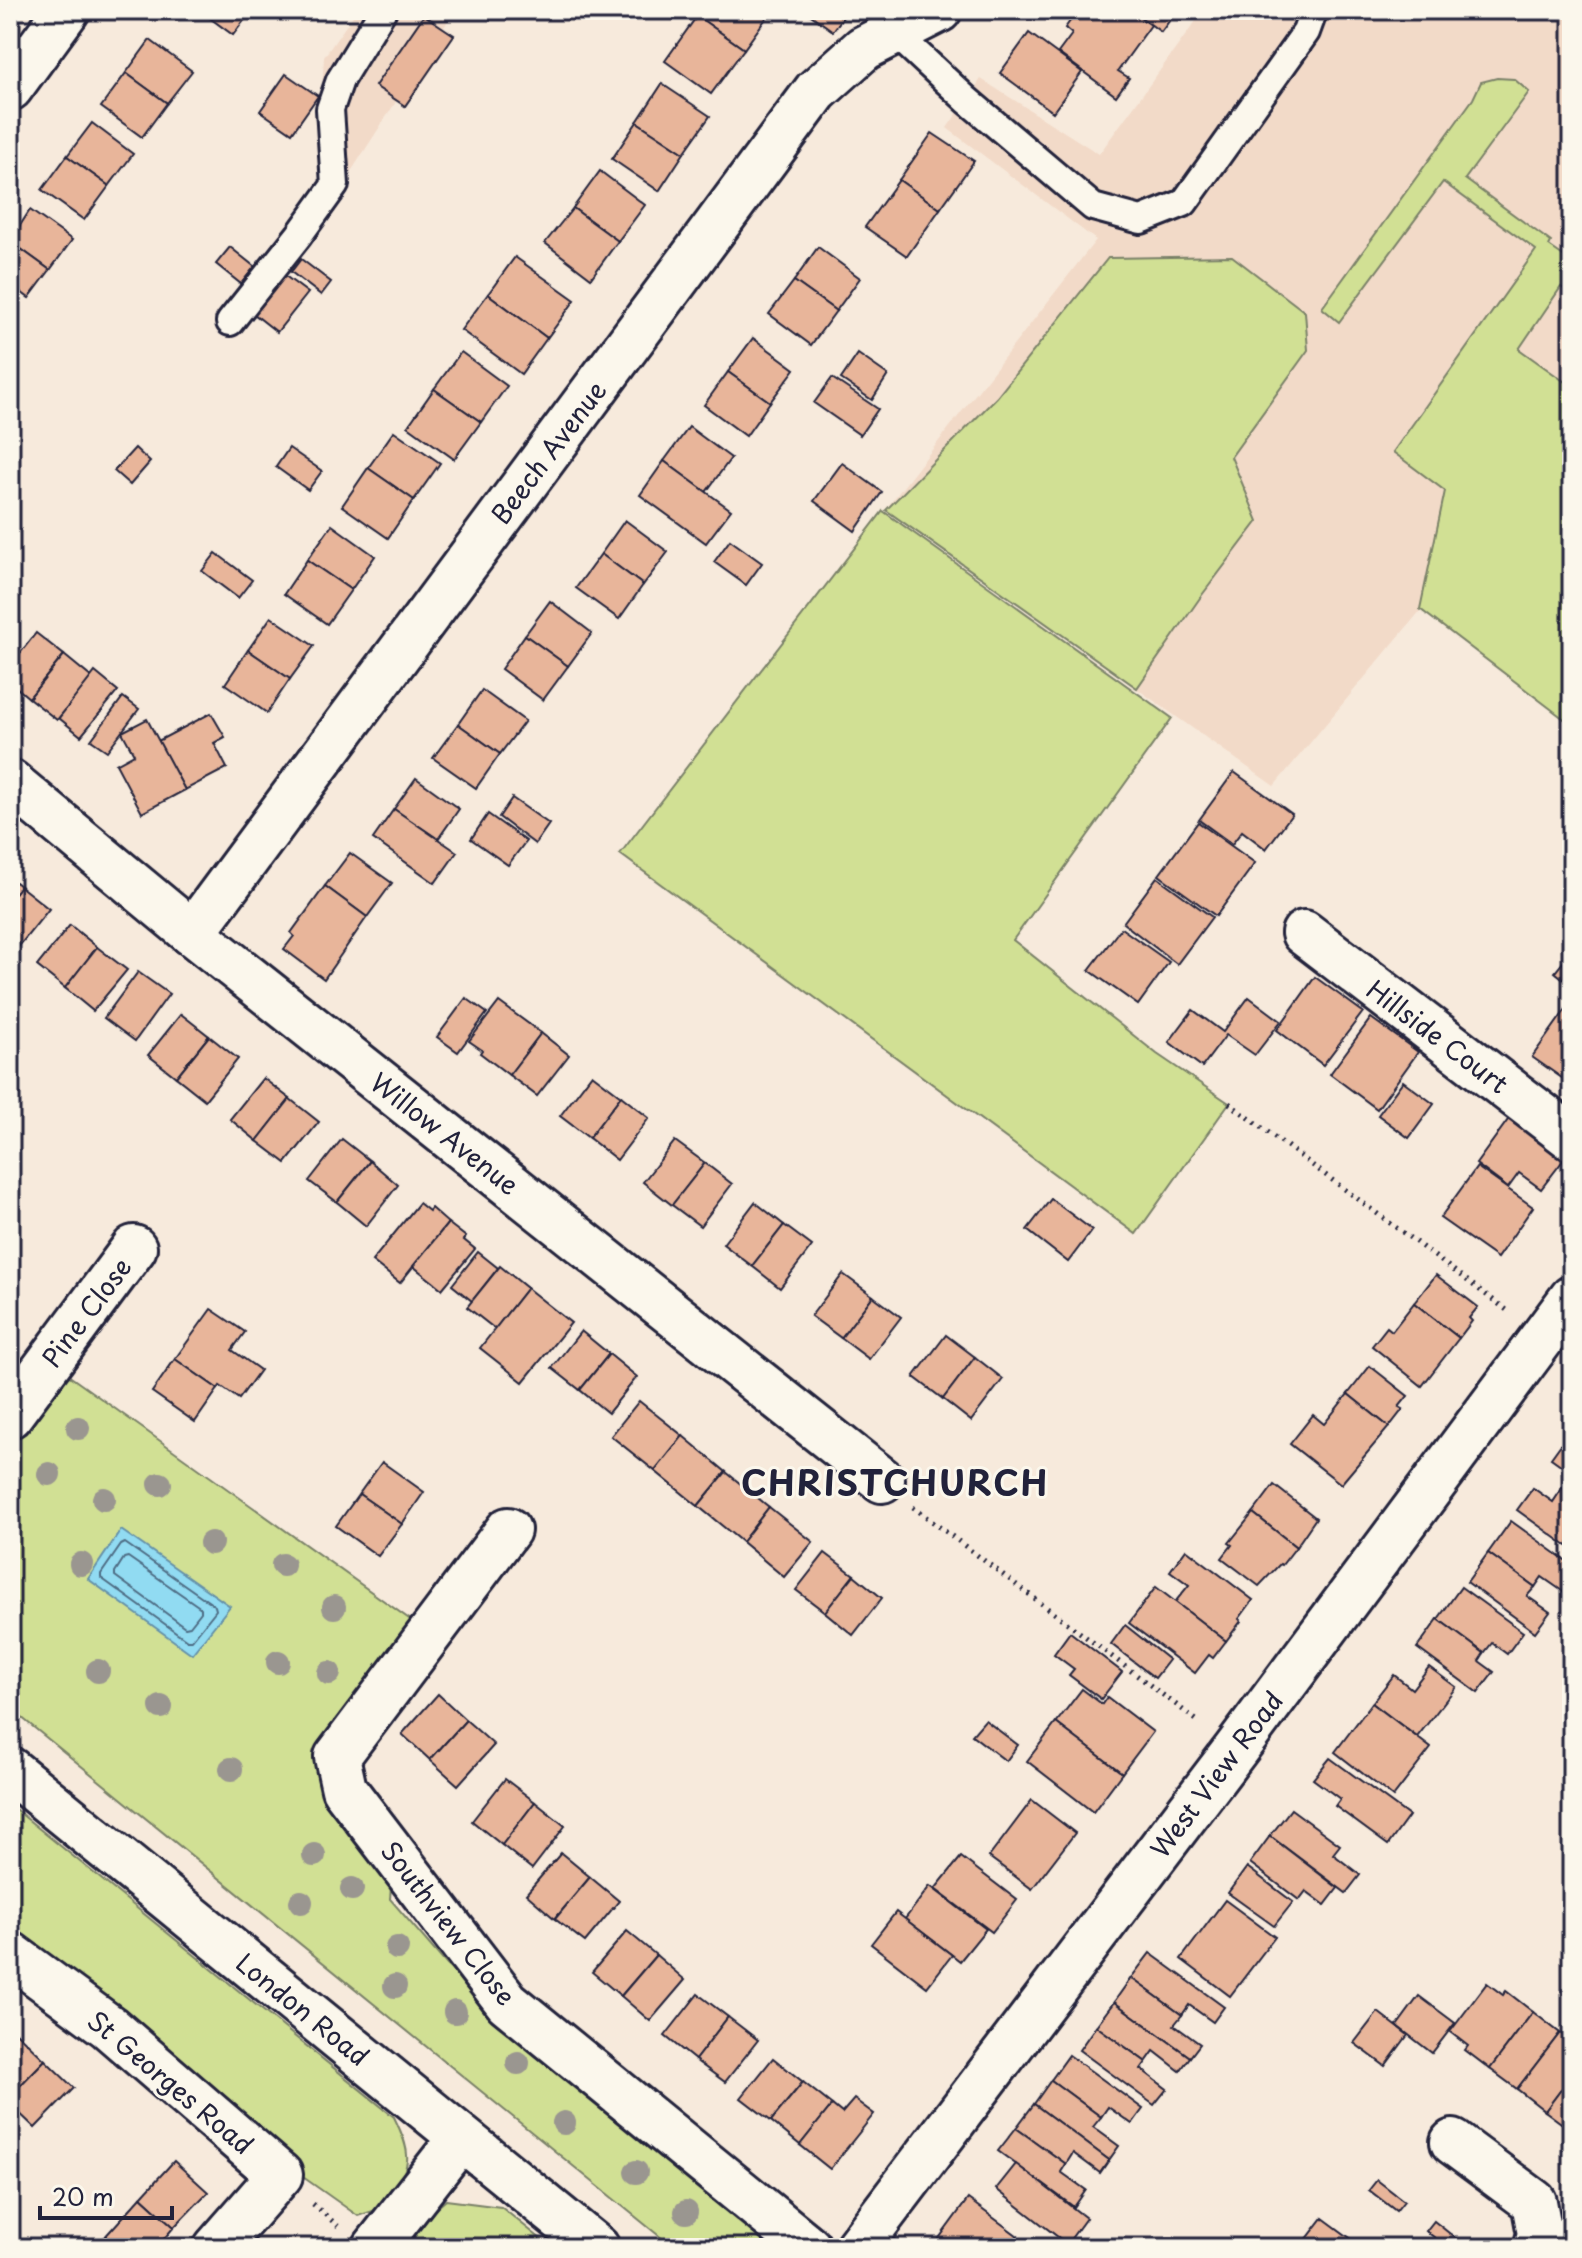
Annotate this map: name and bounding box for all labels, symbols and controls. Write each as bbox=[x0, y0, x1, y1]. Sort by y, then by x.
street label: Beech Avenue bbox=[481, 372, 615, 532]
street label: Hillside Court bbox=[1359, 970, 1517, 1102]
street label: Willow Avenue bbox=[362, 1062, 528, 1204]
street label: Pine Close bbox=[32, 1249, 140, 1375]
district label: CHRISTCHURCH bbox=[741, 1456, 1049, 1508]
street label: West View Road bbox=[1140, 1682, 1292, 1866]
street label: Southview Close bbox=[372, 1833, 526, 2013]
street label: London Road bbox=[228, 1943, 378, 2075]
street label: St Georges Road bbox=[80, 2001, 262, 2163]
scale bar bbox=[40, 2170, 172, 2220]
text: 20 m bbox=[52, 2178, 114, 2214]

